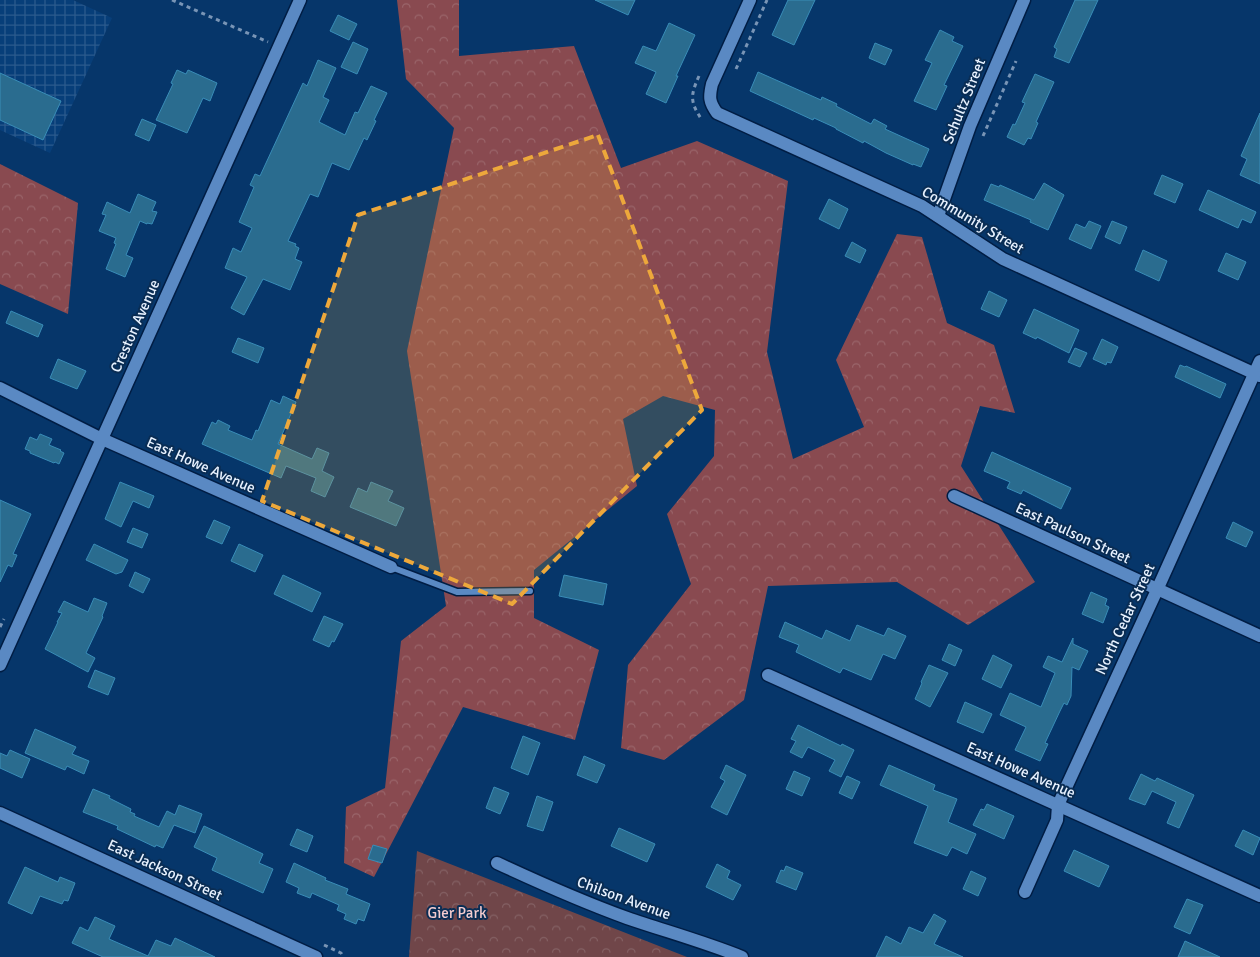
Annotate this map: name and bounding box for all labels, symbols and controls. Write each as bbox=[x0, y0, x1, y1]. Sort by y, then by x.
street label: Schultz Street bbox=[939, 56, 989, 146]
street label: Community Street bbox=[919, 182, 1027, 258]
street label: Creston Avenue bbox=[107, 277, 163, 375]
street label: East Howe Avenue bbox=[144, 433, 258, 497]
street label: East Paulson Street bbox=[1013, 499, 1133, 567]
street label: North Cedar Street bbox=[1091, 561, 1159, 677]
street label: East Howe Avenue bbox=[964, 738, 1078, 802]
street label: East Jackson Street bbox=[105, 836, 225, 904]
street label: Chilson Avenue bbox=[575, 873, 673, 923]
park label: Gier Park bbox=[428, 904, 487, 922]

